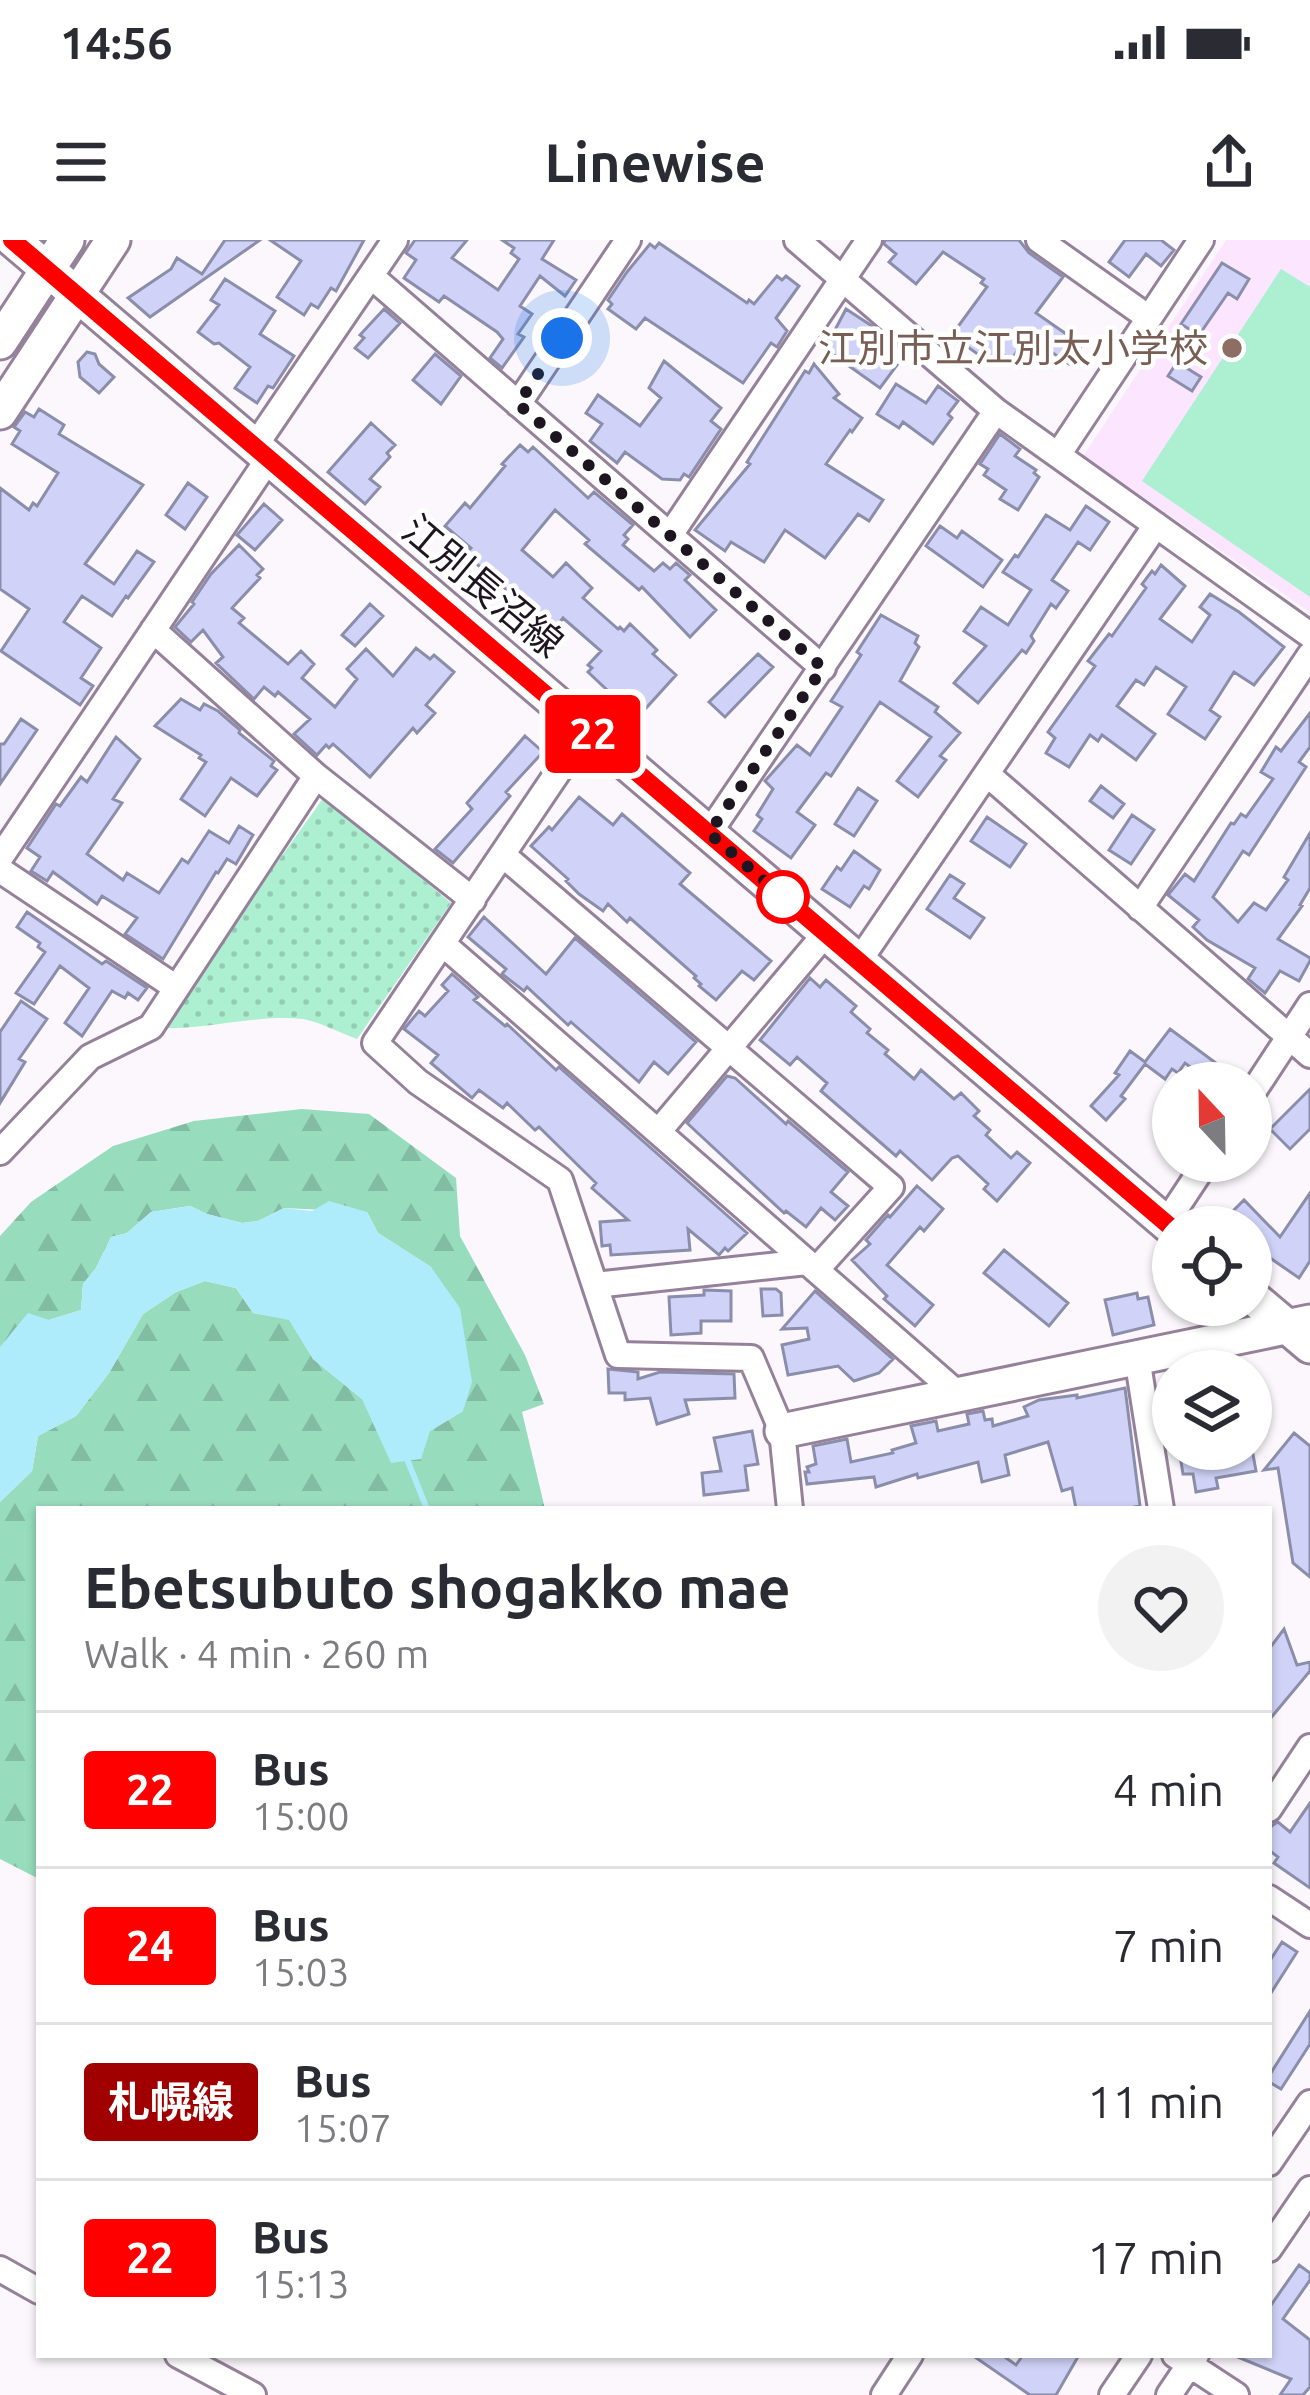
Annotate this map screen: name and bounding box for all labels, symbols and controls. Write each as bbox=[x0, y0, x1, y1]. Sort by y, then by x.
text: 14:56 bbox=[60, 17, 173, 68]
icon: menu bbox=[48, 129, 114, 195]
icon: share bbox=[1196, 129, 1262, 195]
text: Linewise bbox=[544, 132, 766, 192]
your location bbox=[532, 308, 592, 368]
place label: 江別市立江別太小学校 bbox=[818, 326, 1208, 369]
marker: 江別市立江別太小学校 bbox=[1219, 335, 1245, 361]
street label: 江別長沼線 bbox=[395, 506, 572, 665]
line badge: 22 bbox=[539, 695, 647, 773]
text: 22 bbox=[569, 710, 617, 757]
unlabelled marker bbox=[758, 872, 808, 922]
north arrow bbox=[1152, 1062, 1272, 1182]
map controls bbox=[1152, 1062, 1272, 1470]
button: locate bbox=[1152, 1206, 1272, 1326]
button: layers bbox=[1152, 1350, 1272, 1470]
button: heart bbox=[1098, 1545, 1224, 1671]
text: Ebetsubuto shogakko mae bbox=[84, 1555, 791, 1619]
text: Walk · 4 min · 260 m bbox=[84, 1632, 429, 1675]
text: Bus bbox=[252, 1743, 329, 1794]
text: 4 min bbox=[1113, 1764, 1224, 1815]
text: 22 bbox=[126, 1766, 174, 1813]
text: 15:00 bbox=[252, 1794, 350, 1837]
text: Bus bbox=[252, 1899, 329, 1950]
text: 7 min bbox=[1113, 1920, 1224, 1971]
text: 24 bbox=[126, 1922, 174, 1969]
text: 15:03 bbox=[252, 1950, 350, 1993]
text: Bus bbox=[294, 2055, 371, 2106]
text: 11 min bbox=[1087, 2076, 1224, 2127]
text: 札幌線 bbox=[108, 2078, 234, 2125]
text: 15:07 bbox=[294, 2106, 392, 2149]
text: Bus bbox=[252, 2211, 329, 2262]
text: 17 min bbox=[1087, 2232, 1224, 2283]
text: 22 bbox=[126, 2234, 174, 2281]
text: 15:13 bbox=[252, 2262, 350, 2305]

